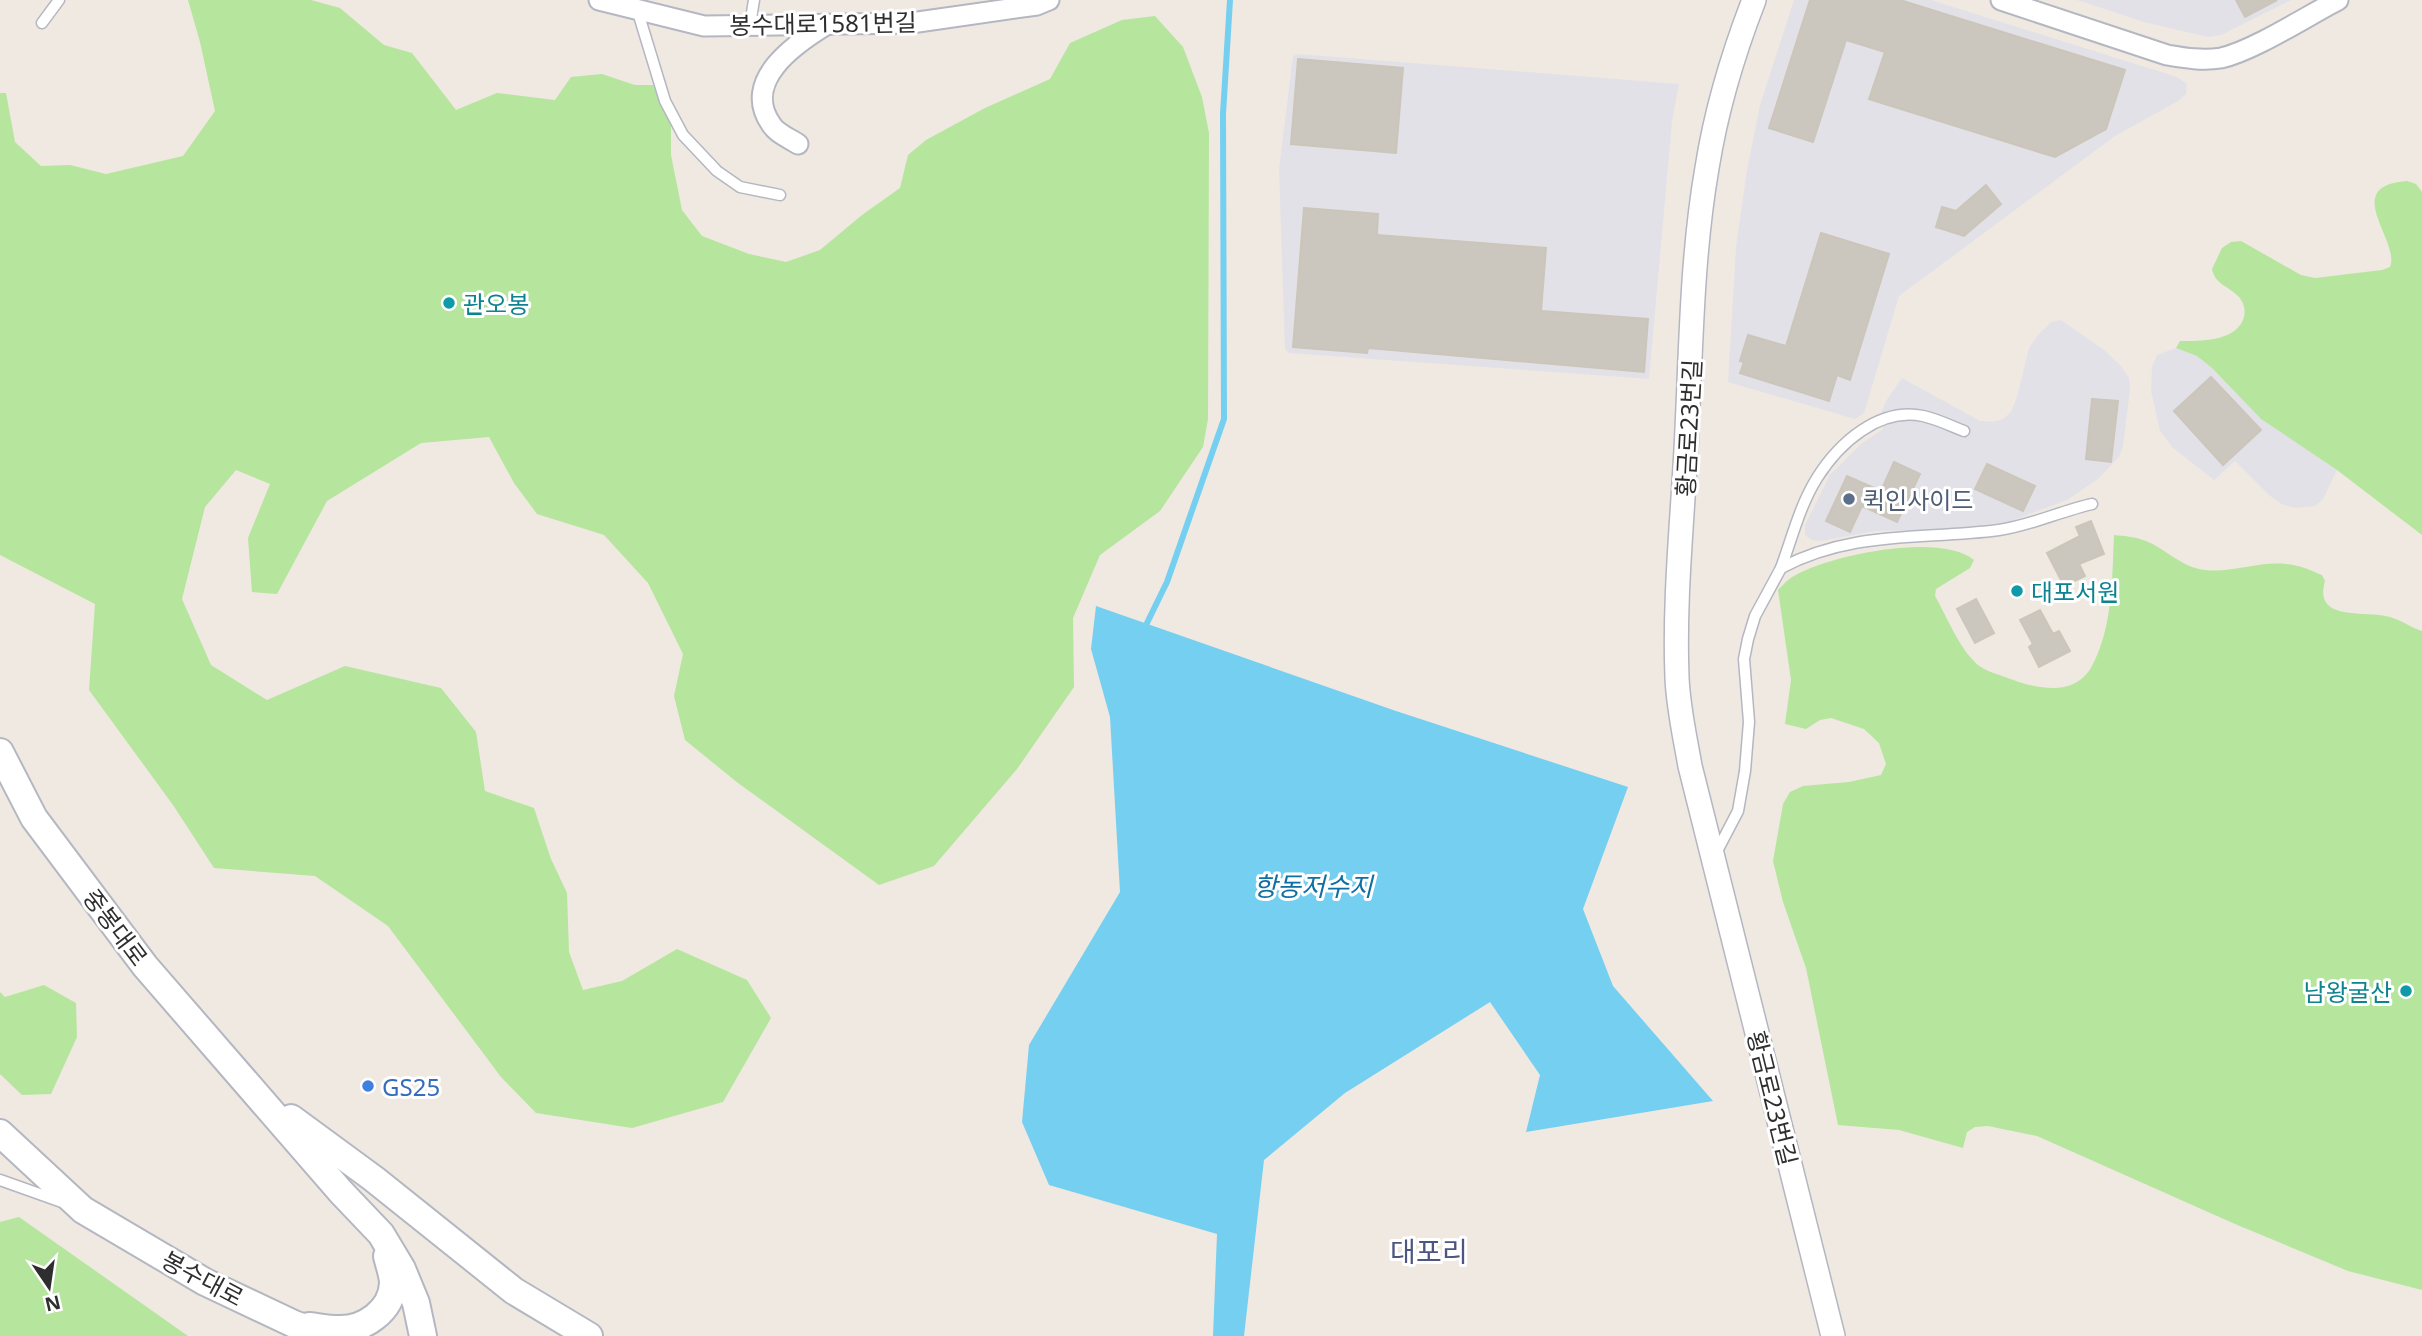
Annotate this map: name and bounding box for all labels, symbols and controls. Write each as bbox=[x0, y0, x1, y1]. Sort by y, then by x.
street label: 봉수대로1581번길 bbox=[729, 5, 917, 41]
place label: 관오봉 bbox=[463, 287, 529, 320]
marker: 관오봉 bbox=[441, 295, 457, 311]
street label: 황금로23번길 bbox=[1668, 358, 1708, 498]
place label: 퀵인사이드 bbox=[1863, 483, 1973, 516]
marker: 퀵인사이드 bbox=[1841, 491, 1857, 507]
place label: 대포서원 bbox=[2031, 575, 2119, 608]
marker: 대포서원 bbox=[2009, 583, 2025, 599]
water label: 항동저수지 bbox=[1253, 868, 1375, 904]
street label: 중봉대로 bbox=[76, 882, 156, 972]
place label: 남왕굴산 bbox=[2304, 975, 2392, 1008]
marker: 남왕굴산 bbox=[2398, 983, 2414, 999]
street label: 황금로23번길 bbox=[1740, 1027, 1806, 1169]
place label: GS25 bbox=[382, 1070, 440, 1103]
marker: GS25 bbox=[360, 1078, 376, 1094]
district label: 대포리 bbox=[1390, 1232, 1468, 1270]
street label: 봉수대로 bbox=[156, 1243, 250, 1313]
north arrow bbox=[14, 1252, 84, 1322]
text: N bbox=[42, 1289, 63, 1318]

